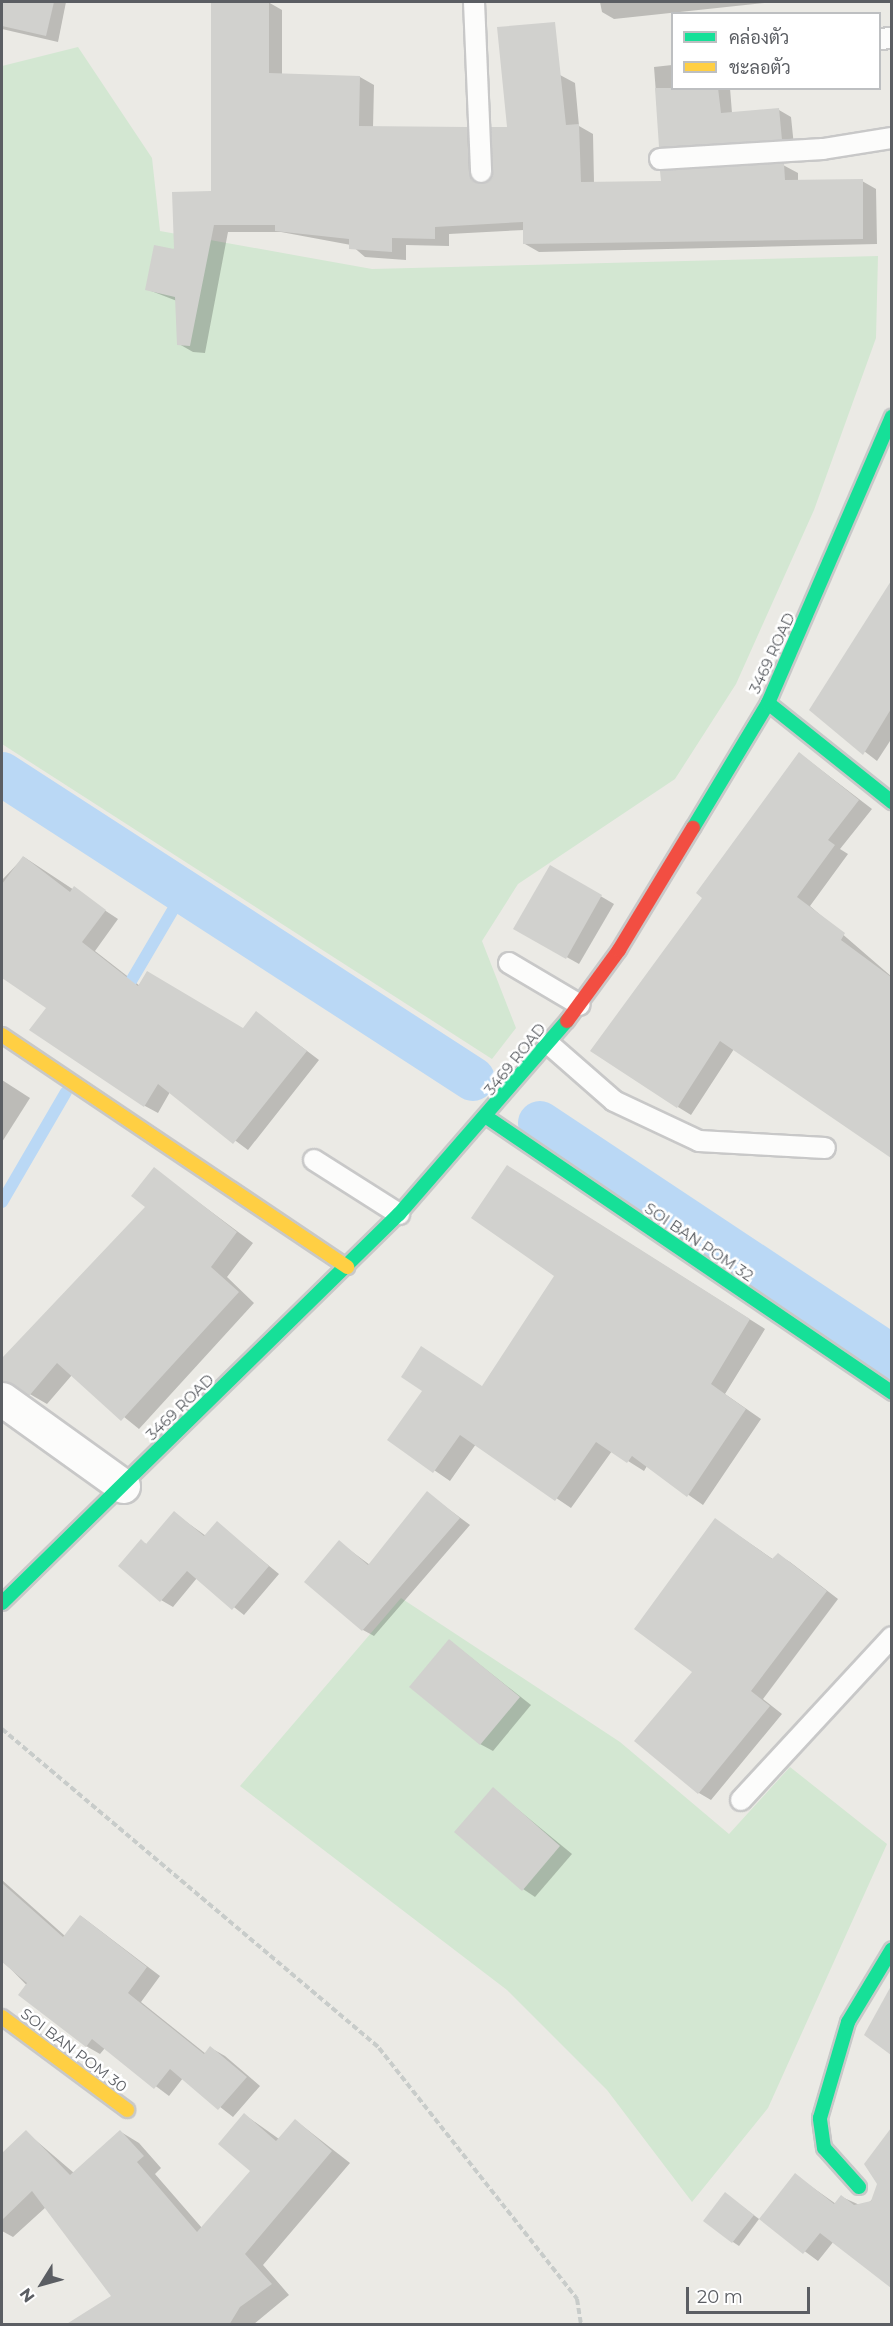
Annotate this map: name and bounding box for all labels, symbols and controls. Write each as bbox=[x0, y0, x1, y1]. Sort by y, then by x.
legend bbox=[671, 12, 881, 90]
text: คล่องตัว bbox=[729, 27, 789, 49]
text: ชะลอตัว bbox=[729, 57, 791, 79]
street label: 3469 ROAD bbox=[745, 610, 799, 696]
street label: 3469 ROAD bbox=[481, 1020, 549, 1098]
street label: SOI BAN POM 32 bbox=[641, 1199, 757, 1285]
street label: 3469 ROAD bbox=[142, 1370, 218, 1444]
street label: SOI BAN POM 30 bbox=[17, 2004, 131, 2096]
north arrow bbox=[12, 2254, 72, 2314]
scale bar bbox=[689, 2275, 814, 2313]
text: N bbox=[16, 2284, 39, 2306]
text: 20 m bbox=[697, 2286, 743, 2308]

